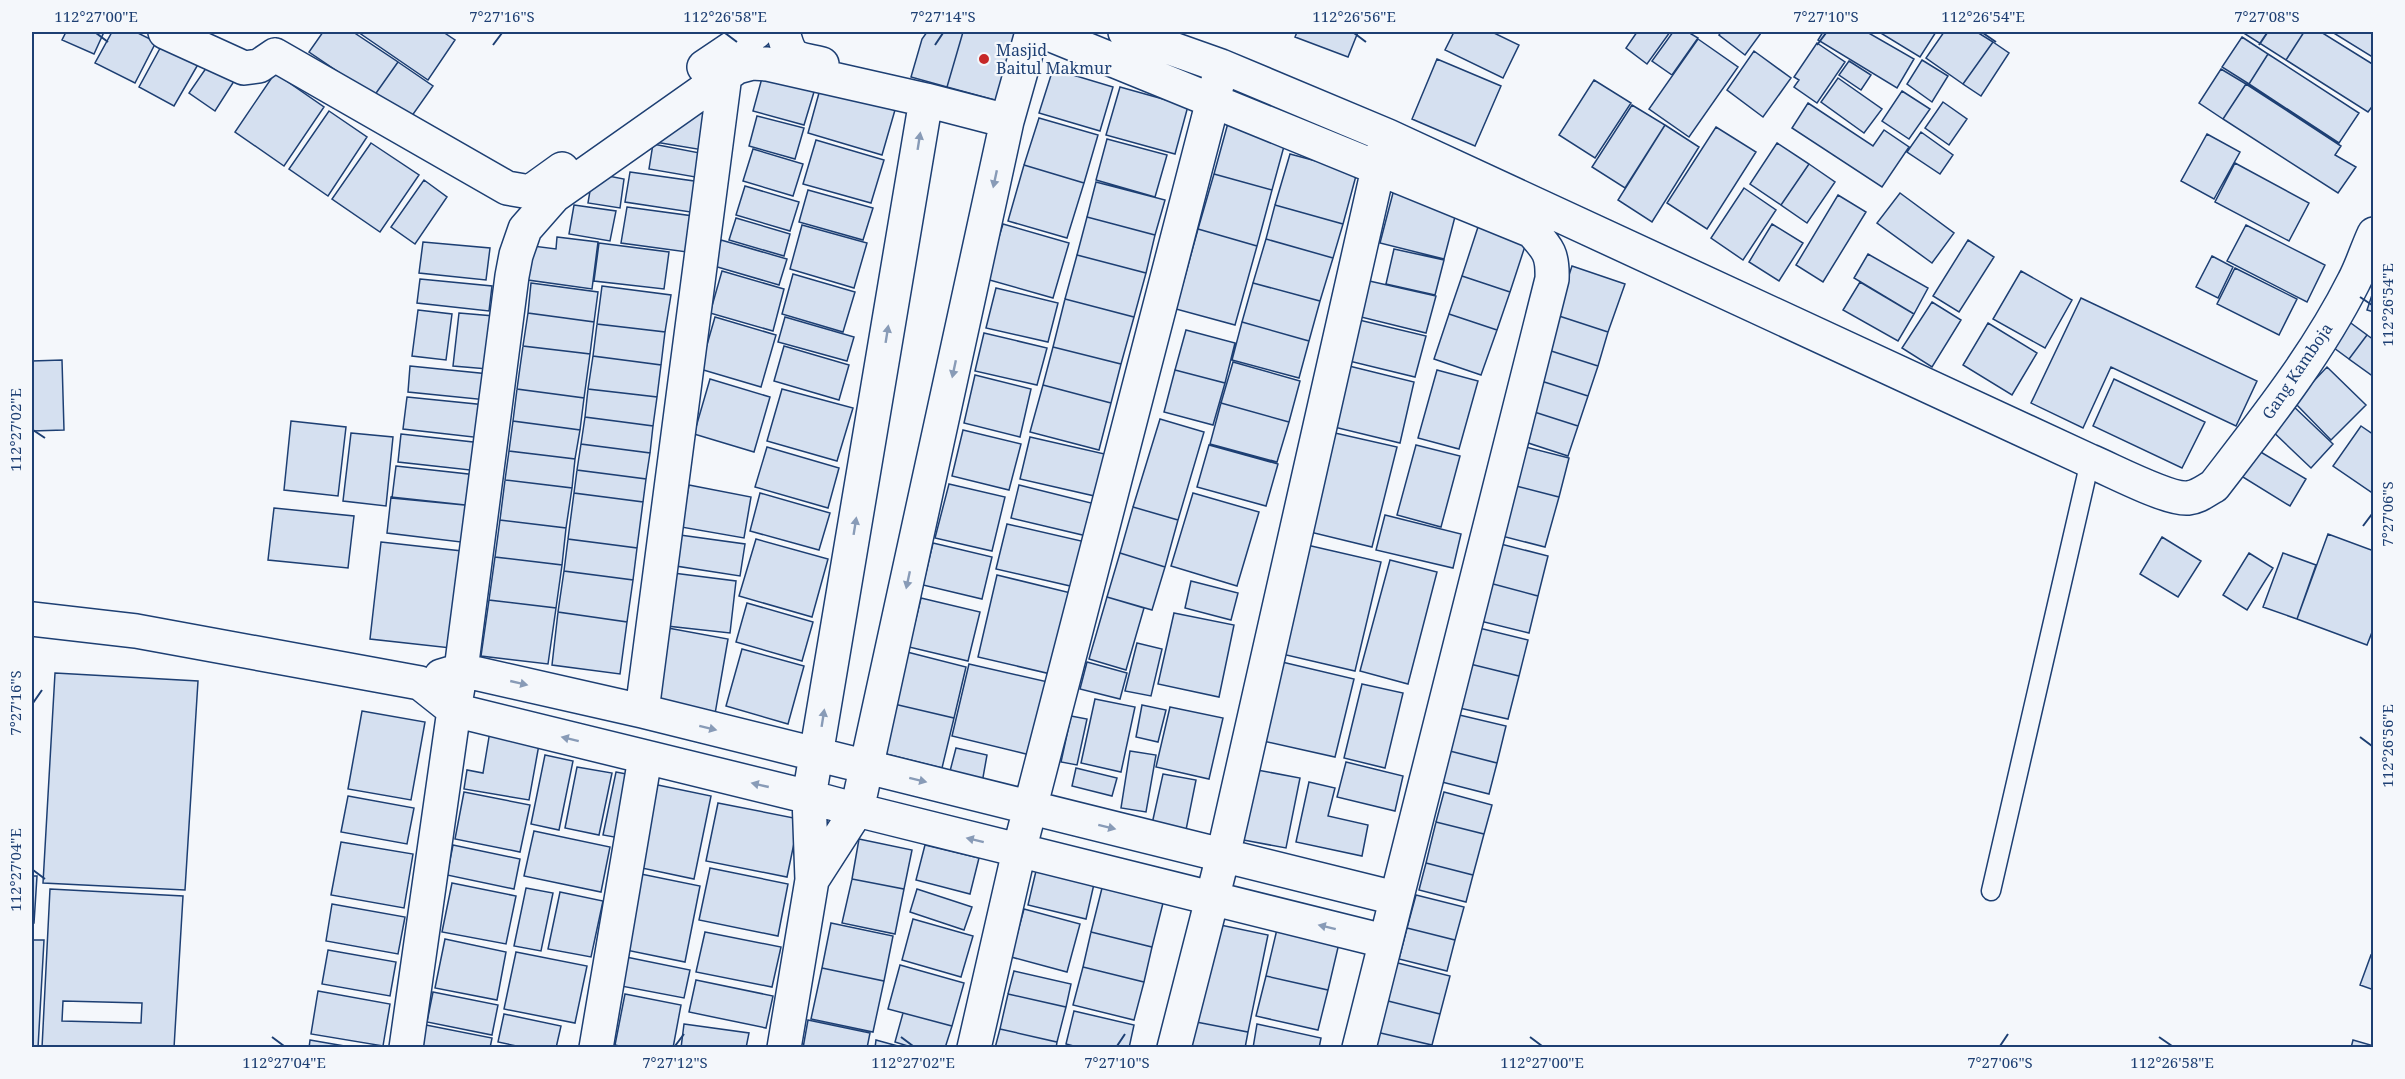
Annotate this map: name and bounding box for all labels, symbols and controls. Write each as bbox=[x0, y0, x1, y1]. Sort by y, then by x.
text: 112°27'00"E bbox=[54, 6, 138, 26]
text: 7°27'16"S bbox=[469, 6, 535, 26]
text: 112°26'58"E bbox=[683, 6, 767, 26]
text: 7°27'14"S bbox=[910, 6, 976, 26]
text: 112°26'56"E bbox=[1312, 6, 1396, 26]
text: 7°27'10"S bbox=[1793, 6, 1859, 26]
text: 112°26'54"E bbox=[1941, 6, 2025, 26]
text: 7°27'08"S bbox=[2234, 6, 2300, 26]
place label: Masjid Baitul Makmur bbox=[996, 39, 1112, 79]
marker: Masjid Baitul Makmur bbox=[977, 52, 991, 66]
one-way arrow bbox=[915, 132, 924, 151]
one-way arrow bbox=[989, 169, 999, 188]
text: 112°26'54"E bbox=[2377, 263, 2397, 347]
street label: Gang Kamboja bbox=[2257, 319, 2337, 423]
one-way arrow bbox=[883, 324, 892, 343]
one-way arrow bbox=[948, 360, 958, 379]
text: 112°27'02"E bbox=[5, 388, 25, 472]
text: 7°27'06"S bbox=[2377, 481, 2397, 547]
one-way arrow bbox=[851, 516, 860, 535]
one-way arrow bbox=[903, 571, 913, 590]
text: 7°27'16"S bbox=[5, 670, 25, 736]
one-way arrow bbox=[509, 679, 528, 688]
text: 112°26'56"E bbox=[2377, 704, 2397, 788]
one-way arrow bbox=[818, 709, 827, 728]
one-way arrow bbox=[699, 723, 717, 733]
one-way arrow bbox=[561, 734, 580, 744]
one-way arrow bbox=[909, 776, 927, 785]
one-way arrow bbox=[750, 780, 769, 789]
one-way arrow bbox=[1098, 823, 1116, 833]
text: 112°27'04"E bbox=[5, 828, 25, 912]
one-way arrow bbox=[966, 834, 984, 844]
one-way arrow bbox=[1318, 921, 1337, 931]
text: 112°27'04"E bbox=[242, 1052, 326, 1072]
text: 7°27'12"S bbox=[642, 1052, 708, 1072]
text: 112°27'02"E bbox=[871, 1052, 955, 1072]
text: 7°27'10"S bbox=[1084, 1052, 1150, 1072]
text: 112°27'00"E bbox=[1500, 1052, 1584, 1072]
text: 7°27'06"S bbox=[1967, 1052, 2033, 1072]
text: 112°26'58"E bbox=[2130, 1052, 2214, 1072]

